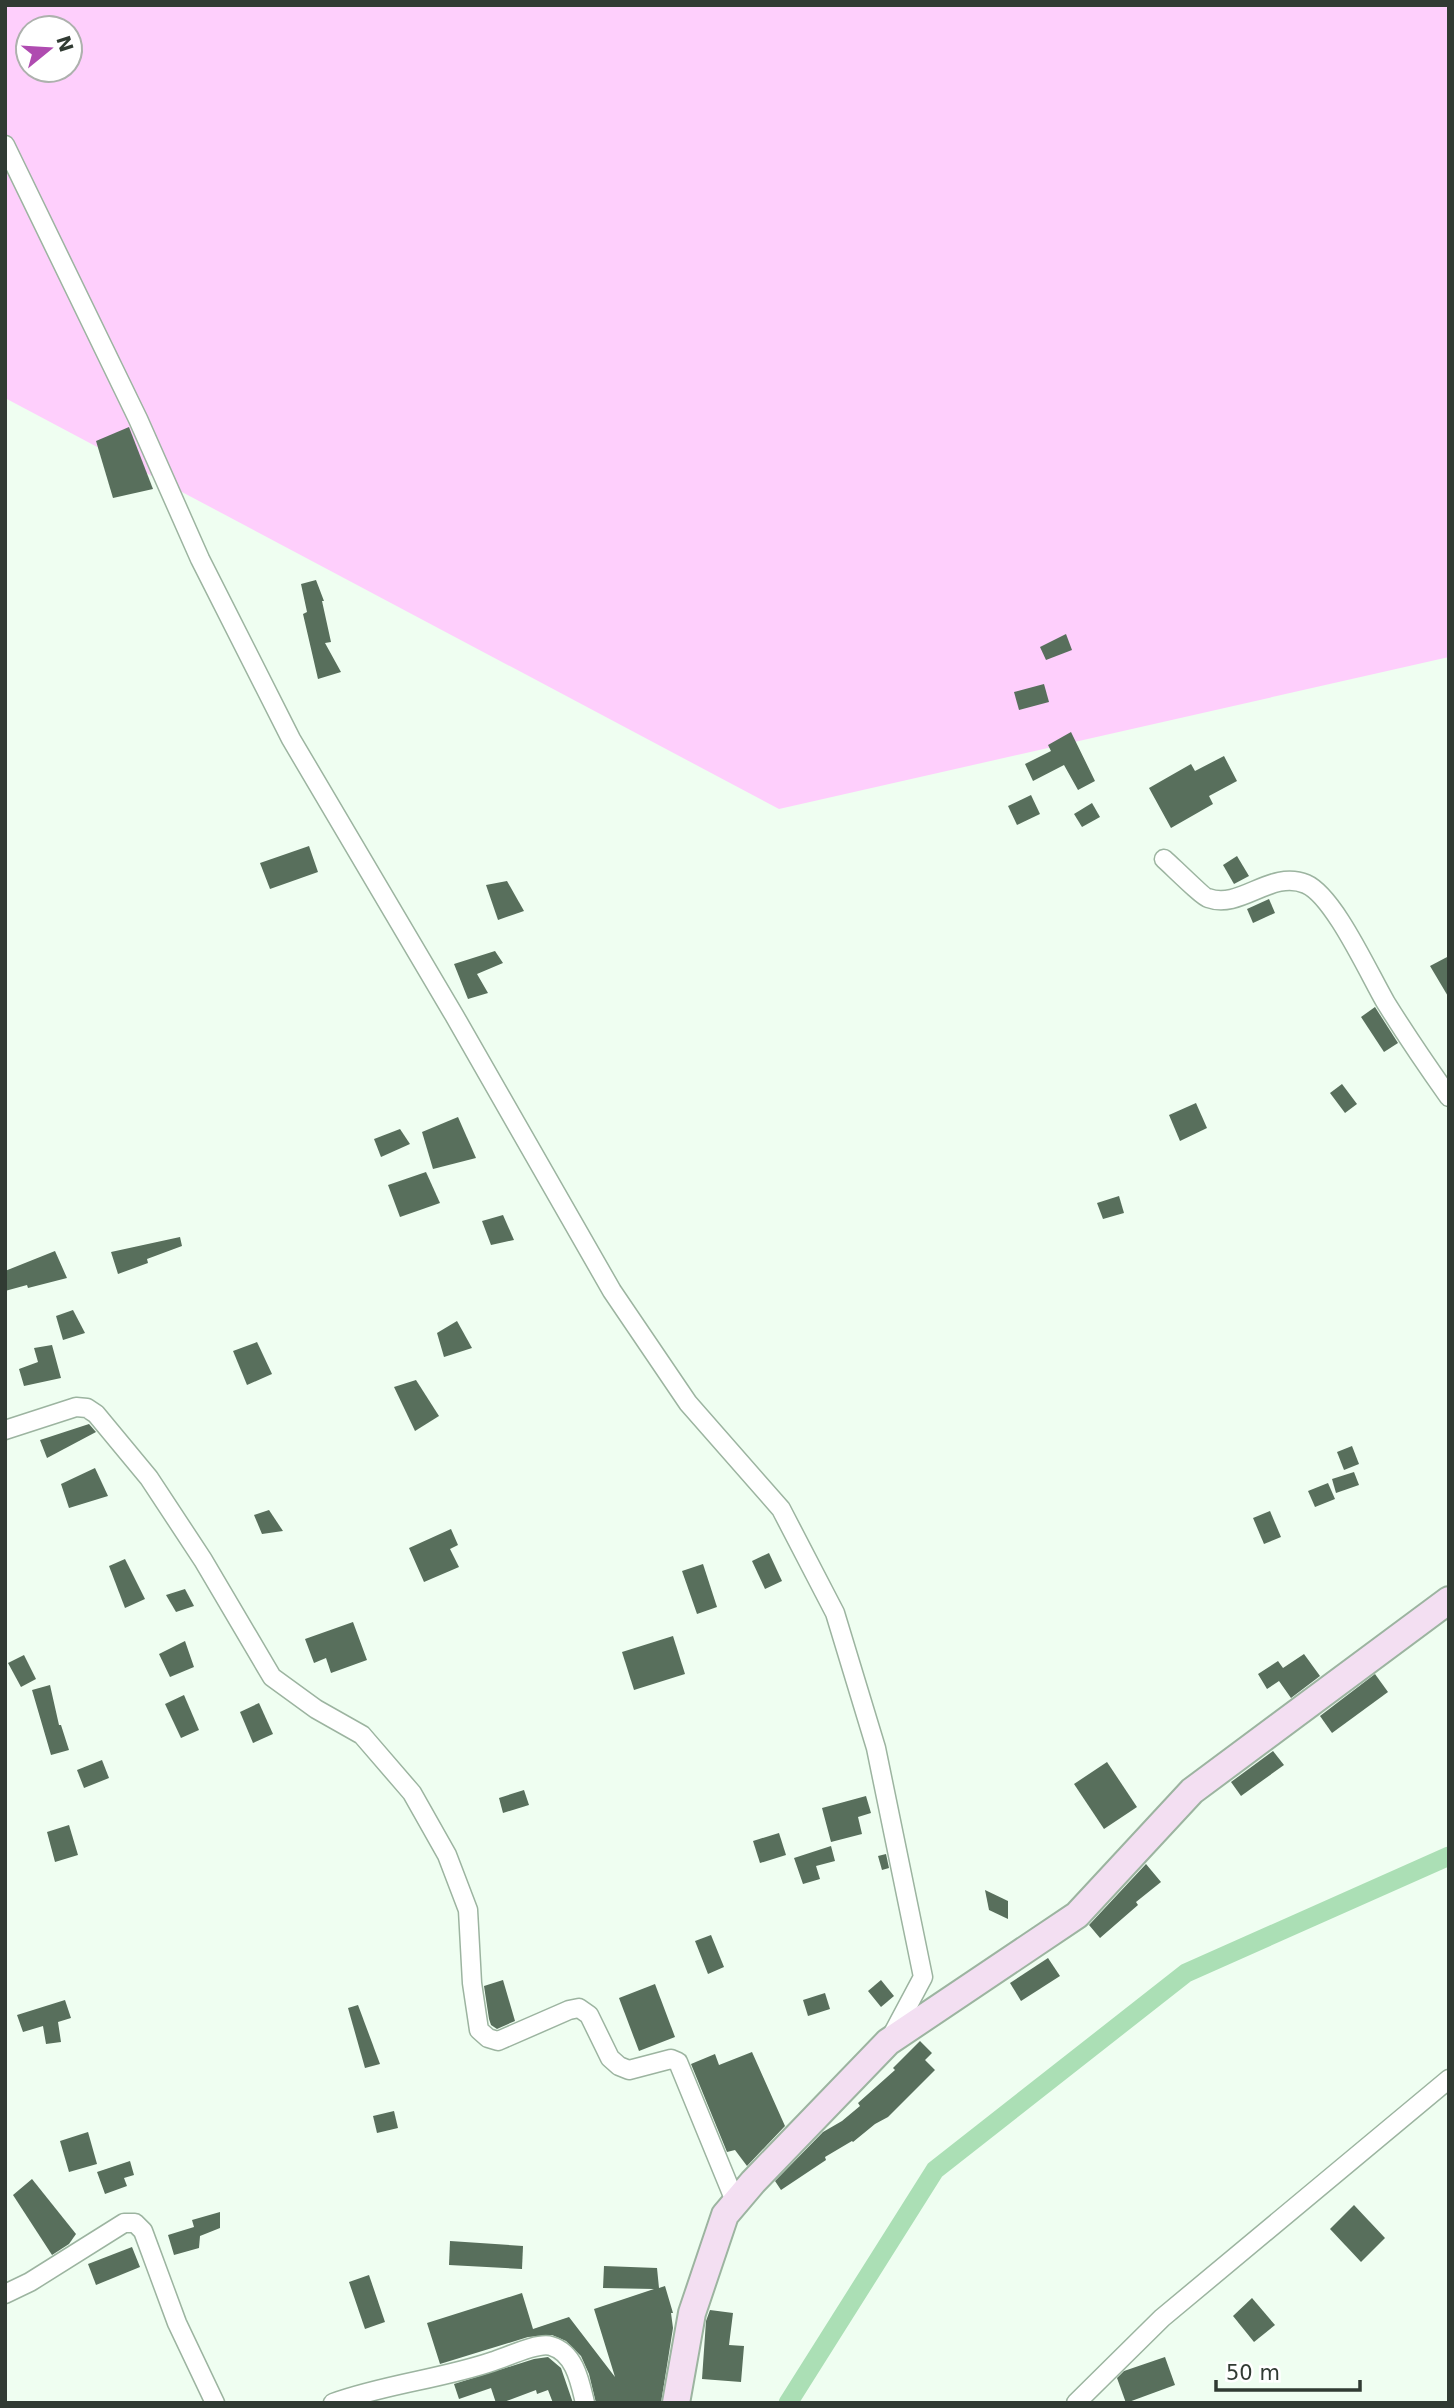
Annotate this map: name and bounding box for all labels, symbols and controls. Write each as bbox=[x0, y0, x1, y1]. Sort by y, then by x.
north arrow bbox=[14, 14, 84, 84]
text: N bbox=[52, 33, 78, 55]
scale bar bbox=[1216, 2348, 1360, 2392]
text: 50 m bbox=[1226, 2361, 1280, 2385]

